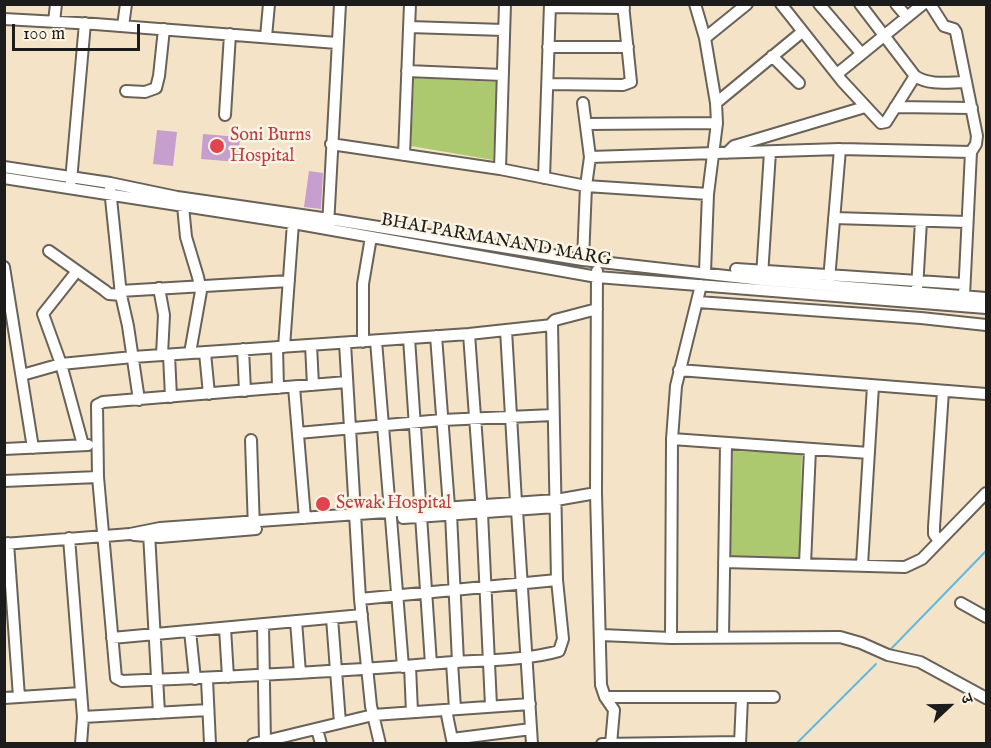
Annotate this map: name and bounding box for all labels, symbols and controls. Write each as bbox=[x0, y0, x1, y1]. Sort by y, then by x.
scale bar bbox=[15, 12, 142, 50]
text: 100 m bbox=[23, 23, 65, 46]
place label: Soni Burns Hospital bbox=[230, 125, 311, 168]
marker: Soni Burns Hospital bbox=[208, 137, 226, 155]
street label: BHAI PARMANAND MARG bbox=[379, 210, 613, 272]
place label: Sewak Hospital bbox=[336, 493, 451, 515]
marker: Sewak Hospital bbox=[314, 495, 332, 513]
north arrow bbox=[919, 676, 979, 736]
text: उ bbox=[955, 692, 976, 707]

